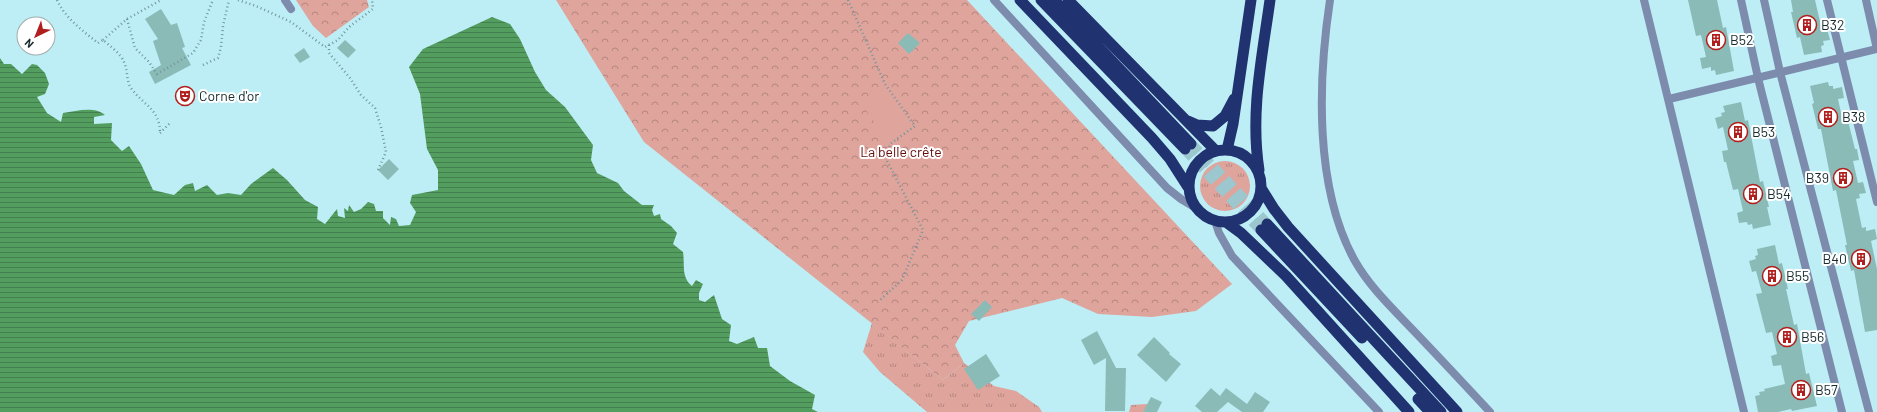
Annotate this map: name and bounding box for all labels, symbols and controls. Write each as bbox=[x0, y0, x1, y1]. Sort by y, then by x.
building icon: B32 bbox=[1796, 14, 1818, 36]
north arrow bbox=[16, 16, 56, 56]
place label: B32 bbox=[1821, 16, 1845, 33]
building icon: B52 bbox=[1705, 29, 1727, 51]
place label: B52 bbox=[1730, 31, 1753, 48]
text: N bbox=[22, 36, 36, 51]
theatre icon: Corne d'or bbox=[174, 85, 196, 107]
place label: Corne d'or bbox=[199, 87, 259, 104]
building icon: B38 bbox=[1817, 106, 1839, 128]
place label: B38 bbox=[1842, 108, 1865, 125]
building icon: B53 bbox=[1727, 121, 1749, 143]
place label: B53 bbox=[1752, 123, 1775, 140]
park label: La belle crête bbox=[860, 143, 942, 160]
building icon: B39 bbox=[1832, 167, 1854, 189]
place label: B39 bbox=[1806, 169, 1829, 186]
building icon: B54 bbox=[1742, 183, 1764, 205]
place label: B54 bbox=[1767, 185, 1791, 202]
building icon: B40 bbox=[1850, 248, 1872, 270]
place label: B40 bbox=[1823, 250, 1847, 267]
building icon: B55 bbox=[1761, 265, 1783, 287]
place label: B55 bbox=[1786, 267, 1809, 284]
building icon: B56 bbox=[1776, 326, 1798, 348]
place label: B56 bbox=[1801, 328, 1824, 345]
building icon: B57 bbox=[1790, 379, 1812, 401]
place label: B57 bbox=[1815, 381, 1838, 398]

